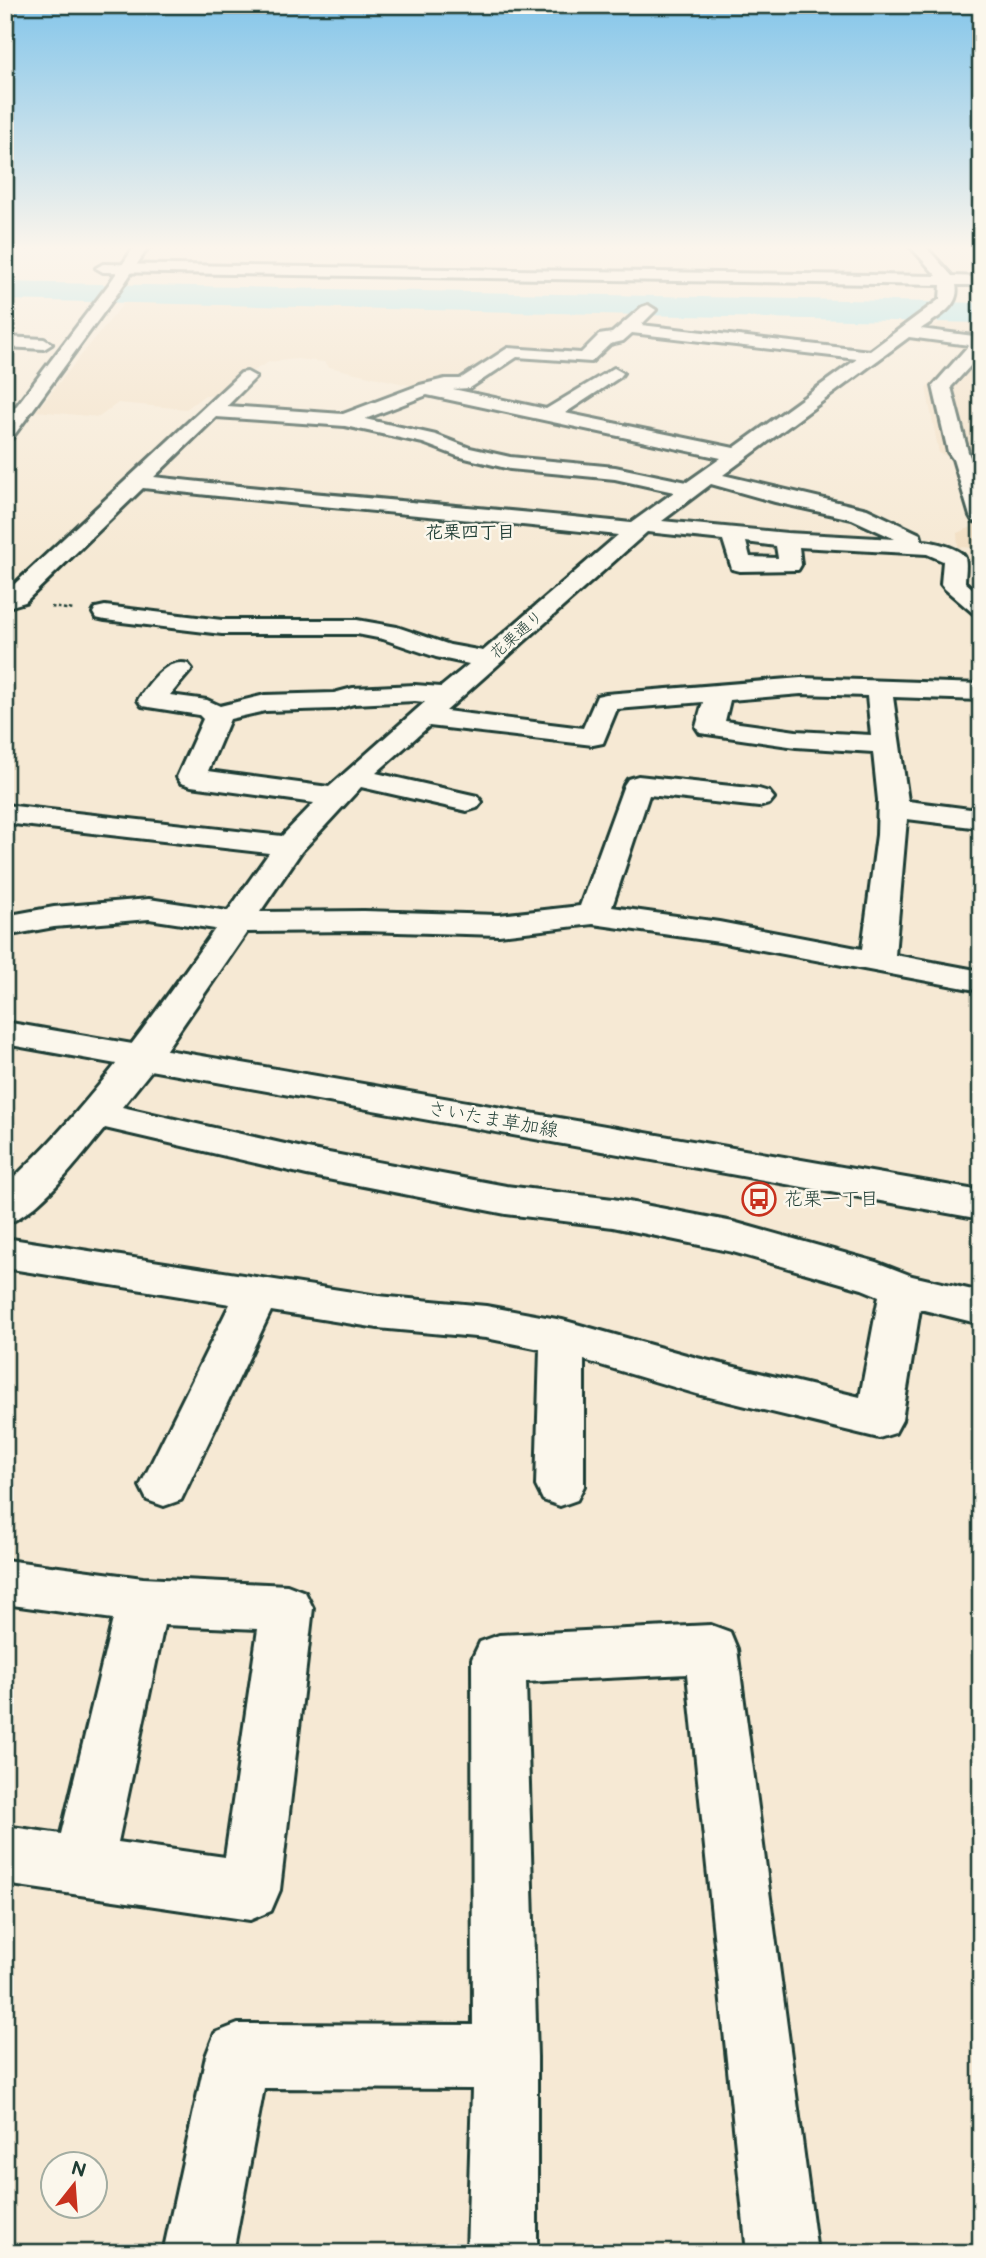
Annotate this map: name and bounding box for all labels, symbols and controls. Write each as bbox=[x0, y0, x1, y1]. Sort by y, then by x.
district label: 花栗四丁目 bbox=[425, 522, 515, 543]
street label: 花栗通り bbox=[487, 607, 547, 663]
street label: さいたま草加線 bbox=[426, 1097, 560, 1143]
bus stop icon: 花栗一丁目 bbox=[740, 1180, 778, 1218]
place label: 花栗一丁目 bbox=[784, 1188, 879, 1211]
north arrow bbox=[38, 2150, 108, 2220]
text: N bbox=[68, 2157, 89, 2183]

